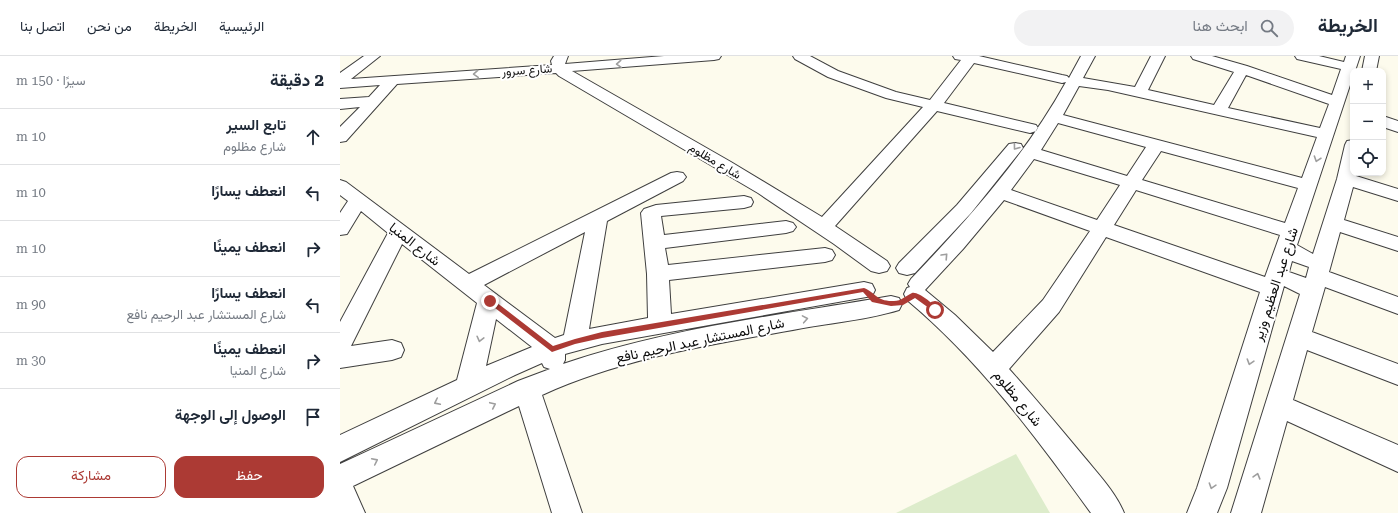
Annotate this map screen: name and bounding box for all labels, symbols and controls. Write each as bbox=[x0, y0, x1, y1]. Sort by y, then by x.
search box bbox=[1014, 10, 1294, 46]
text: الخريطة bbox=[1318, 14, 1378, 37]
text: ابحث هنا bbox=[1193, 17, 1248, 35]
icon: search bbox=[1258, 17, 1280, 39]
text: اتصل بنا bbox=[20, 18, 65, 34]
text: من نحن bbox=[87, 18, 132, 34]
text: الخريطة bbox=[154, 18, 197, 34]
text: الرئيسية bbox=[219, 18, 264, 34]
one-way arrow bbox=[616, 60, 622, 69]
street label: شارع سرور bbox=[500, 61, 553, 81]
map controls bbox=[1350, 68, 1386, 176]
button: + bbox=[1350, 68, 1386, 104]
one-way arrow bbox=[473, 69, 479, 78]
text: 2 دقيقة bbox=[270, 70, 324, 90]
text: سيرًا · 150 m bbox=[16, 73, 85, 88]
button: − bbox=[1350, 104, 1386, 140]
text: تابع السير bbox=[226, 116, 286, 134]
icon: ahead bbox=[302, 126, 324, 148]
text: 10 m bbox=[16, 129, 46, 144]
text: شارع مظلوم bbox=[223, 139, 286, 154]
street label: شارع مظلوم bbox=[686, 140, 743, 184]
button: locate bbox=[1350, 140, 1386, 176]
one-way arrow bbox=[1013, 143, 1020, 150]
one-way arrow bbox=[1313, 155, 1322, 162]
text: انعطف يسارًا bbox=[211, 182, 286, 200]
icon: left bbox=[302, 182, 324, 204]
text: 10 m bbox=[16, 185, 46, 200]
street label: شارع المنيا bbox=[384, 219, 444, 271]
street label: شارع عبد العظيم وزير bbox=[1249, 225, 1304, 345]
text: انعطف يمينًا bbox=[213, 238, 286, 256]
icon: right bbox=[302, 238, 324, 260]
text: 10 m bbox=[16, 241, 46, 256]
one-way arrow bbox=[941, 253, 948, 261]
text: انعطف يسارًا bbox=[211, 284, 286, 302]
route end bbox=[481, 292, 499, 310]
icon: left bbox=[302, 294, 324, 316]
text: 90 m bbox=[16, 297, 46, 312]
route start bbox=[926, 301, 944, 319]
text: شارع المستشار عبد الرحيم نافع bbox=[127, 307, 286, 322]
street label: شارع المستشار عبد الرحيم نافع bbox=[614, 314, 786, 369]
one-way arrow bbox=[802, 315, 808, 324]
one-way arrow bbox=[476, 335, 485, 342]
text: انعطف يمينًا bbox=[213, 340, 286, 358]
icon: right bbox=[302, 350, 324, 372]
text: 30 m bbox=[16, 353, 46, 368]
one-way arrow bbox=[1246, 358, 1255, 365]
text: شارع المنيا bbox=[230, 363, 286, 378]
street label: شارع مظلوم bbox=[988, 367, 1045, 431]
one-way arrow bbox=[434, 397, 441, 405]
one-way arrow bbox=[488, 402, 496, 410]
text: الوصول إلى الوجهة bbox=[175, 406, 286, 424]
icon: arrive bbox=[302, 406, 324, 428]
button: مشاركة bbox=[16, 456, 166, 498]
button: حفظ bbox=[174, 456, 324, 498]
one-way arrow bbox=[371, 458, 378, 466]
one-way arrow bbox=[1252, 472, 1261, 479]
one-way arrow bbox=[1208, 483, 1217, 490]

